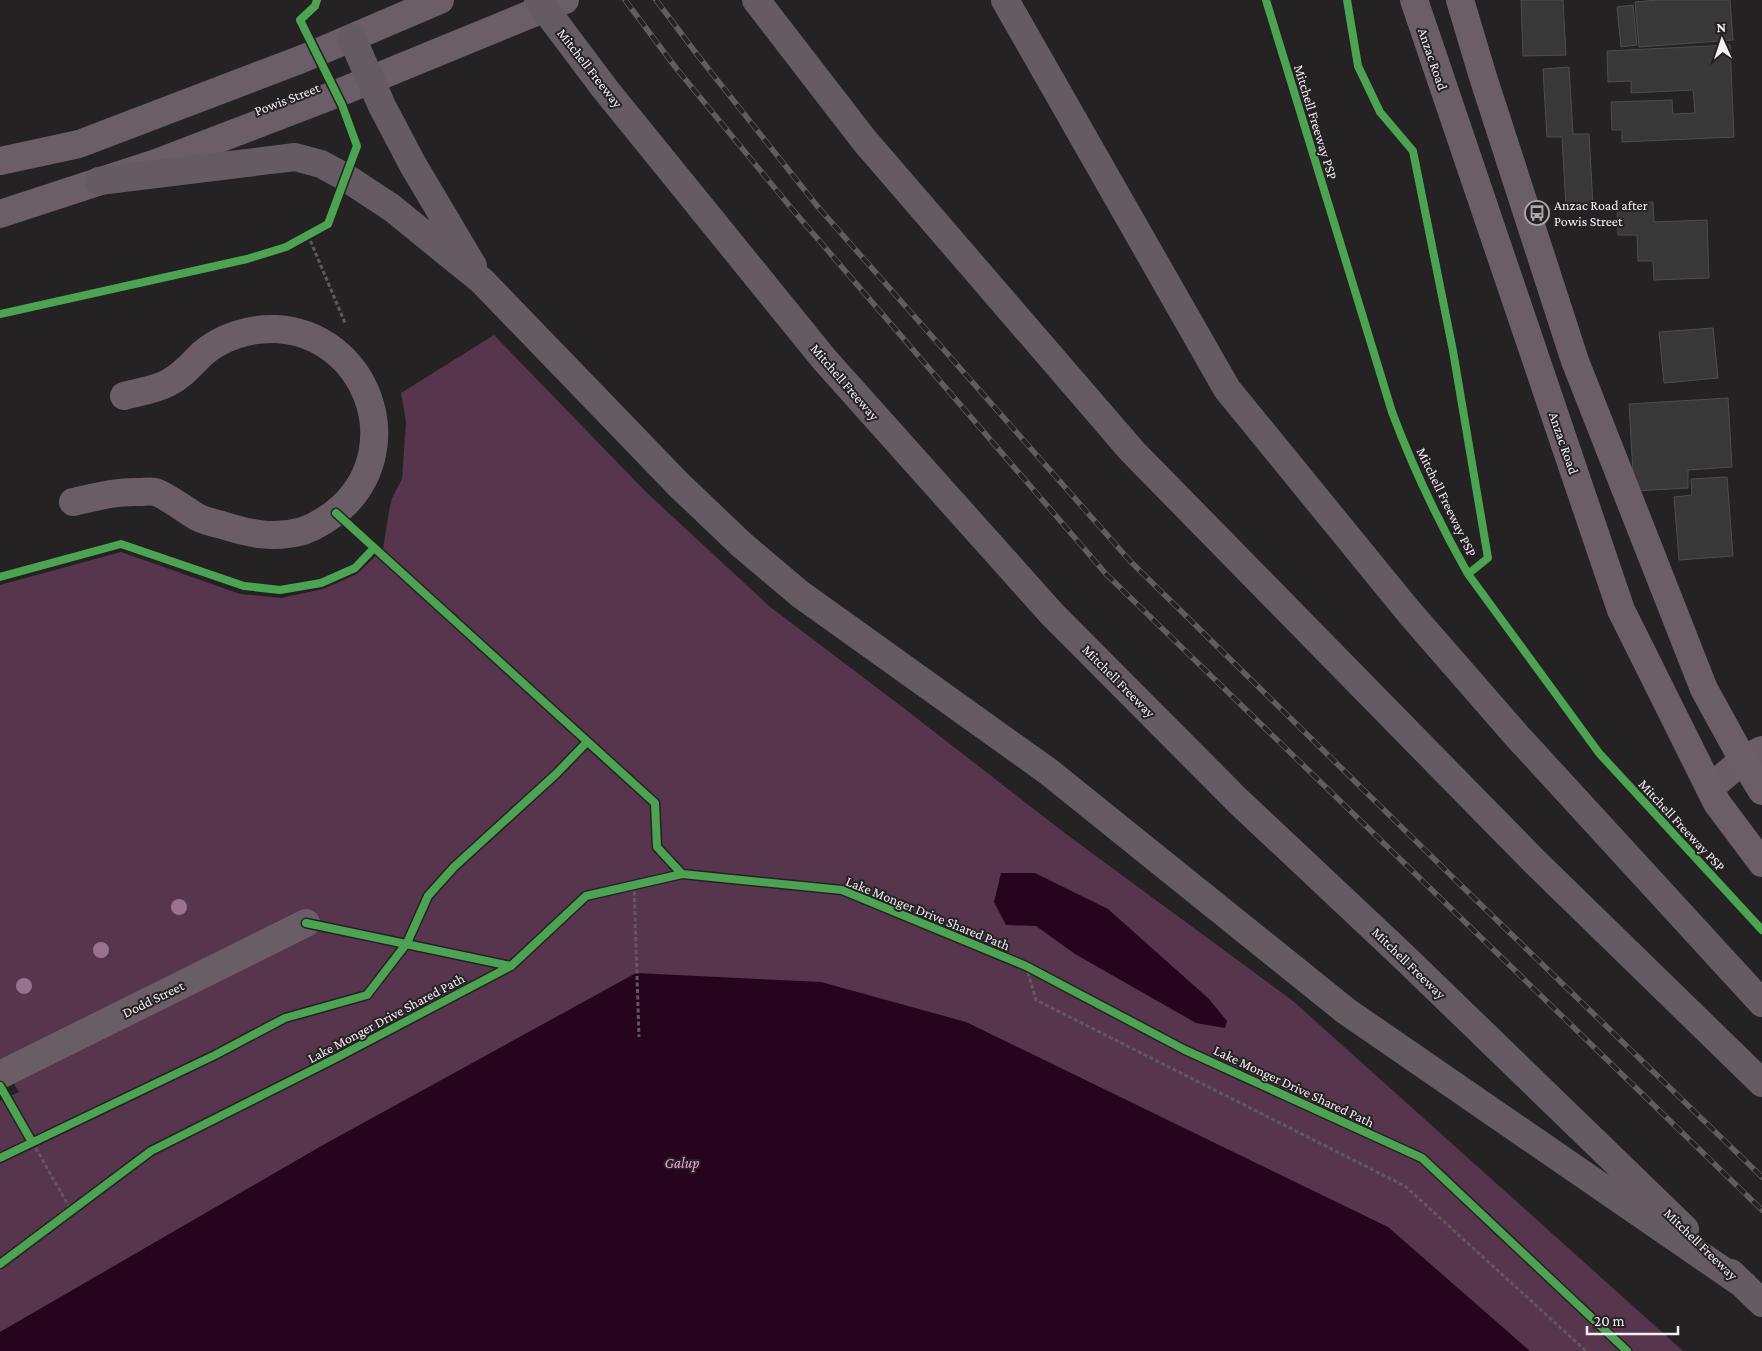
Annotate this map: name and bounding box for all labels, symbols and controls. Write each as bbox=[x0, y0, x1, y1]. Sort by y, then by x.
north arrow bbox=[1697, 15, 1747, 65]
text: N bbox=[1716, 19, 1727, 35]
street label: Mitchell Freeway bbox=[554, 25, 626, 111]
street label: Anzac Road bbox=[1415, 26, 1451, 93]
street label: Mitchell Freeway PSP bbox=[1291, 63, 1341, 181]
street label: Powis Street bbox=[252, 79, 322, 119]
place label: Anzac Road after Powis Street bbox=[1554, 197, 1648, 229]
bus stop icon: Anzac Road after Powis Street bbox=[1524, 200, 1550, 226]
street label: Mitchell Freeway bbox=[807, 341, 883, 424]
street label: Anzac Road bbox=[1546, 410, 1582, 477]
street label: Mitchell Freeway PSP bbox=[1414, 445, 1480, 559]
street label: Mitchell Freeway bbox=[1079, 641, 1159, 721]
street label: Mitchell Freeway PSP bbox=[1635, 776, 1729, 874]
street label: Lake Monger Drive Shared Path bbox=[844, 873, 1013, 953]
street label: Mitchell Freeway bbox=[1369, 924, 1449, 1002]
street label: Lake Monger Drive Shared Path bbox=[305, 970, 468, 1066]
street label: Dodd Street bbox=[120, 977, 187, 1021]
street label: Lake Monger Drive Shared Path bbox=[1211, 1042, 1377, 1130]
water label: Galup bbox=[665, 1155, 699, 1172]
street label: Mitchell Freeway bbox=[1661, 1205, 1741, 1283]
scale bar bbox=[1587, 1304, 1678, 1336]
text: 20 m bbox=[1594, 1313, 1625, 1329]

